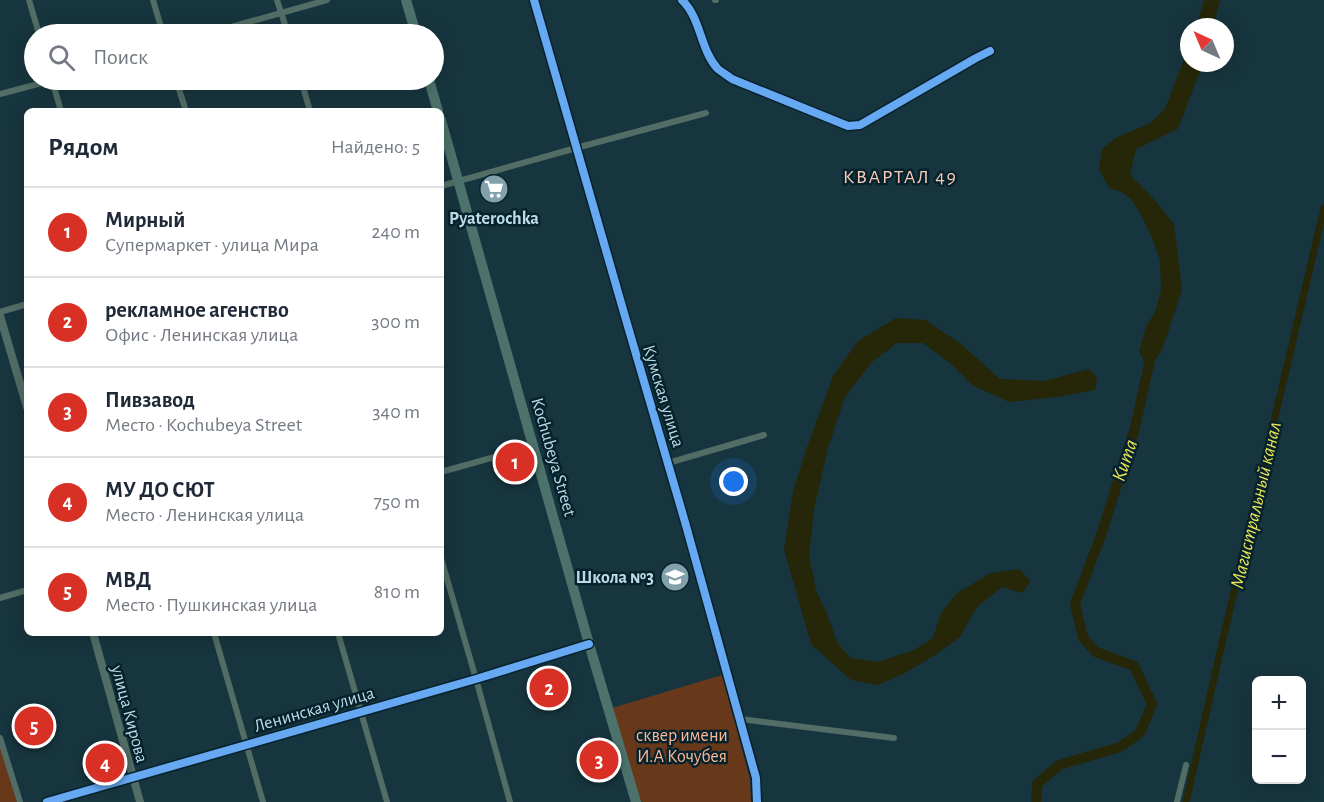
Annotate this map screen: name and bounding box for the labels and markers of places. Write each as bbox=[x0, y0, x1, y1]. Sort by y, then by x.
supermarket icon: Pyaterochka bbox=[478, 173, 510, 205]
place label: Pyaterochka bbox=[449, 210, 539, 228]
pin: 1 bbox=[496, 440, 534, 484]
school or university icon: Школа №3 bbox=[659, 561, 691, 593]
place label: Школа №3 bbox=[575, 569, 654, 587]
pin: 2 bbox=[530, 666, 568, 710]
pin: 5 bbox=[15, 704, 54, 748]
pin: 3 bbox=[580, 738, 618, 783]
pin: 4 bbox=[86, 740, 124, 786]

